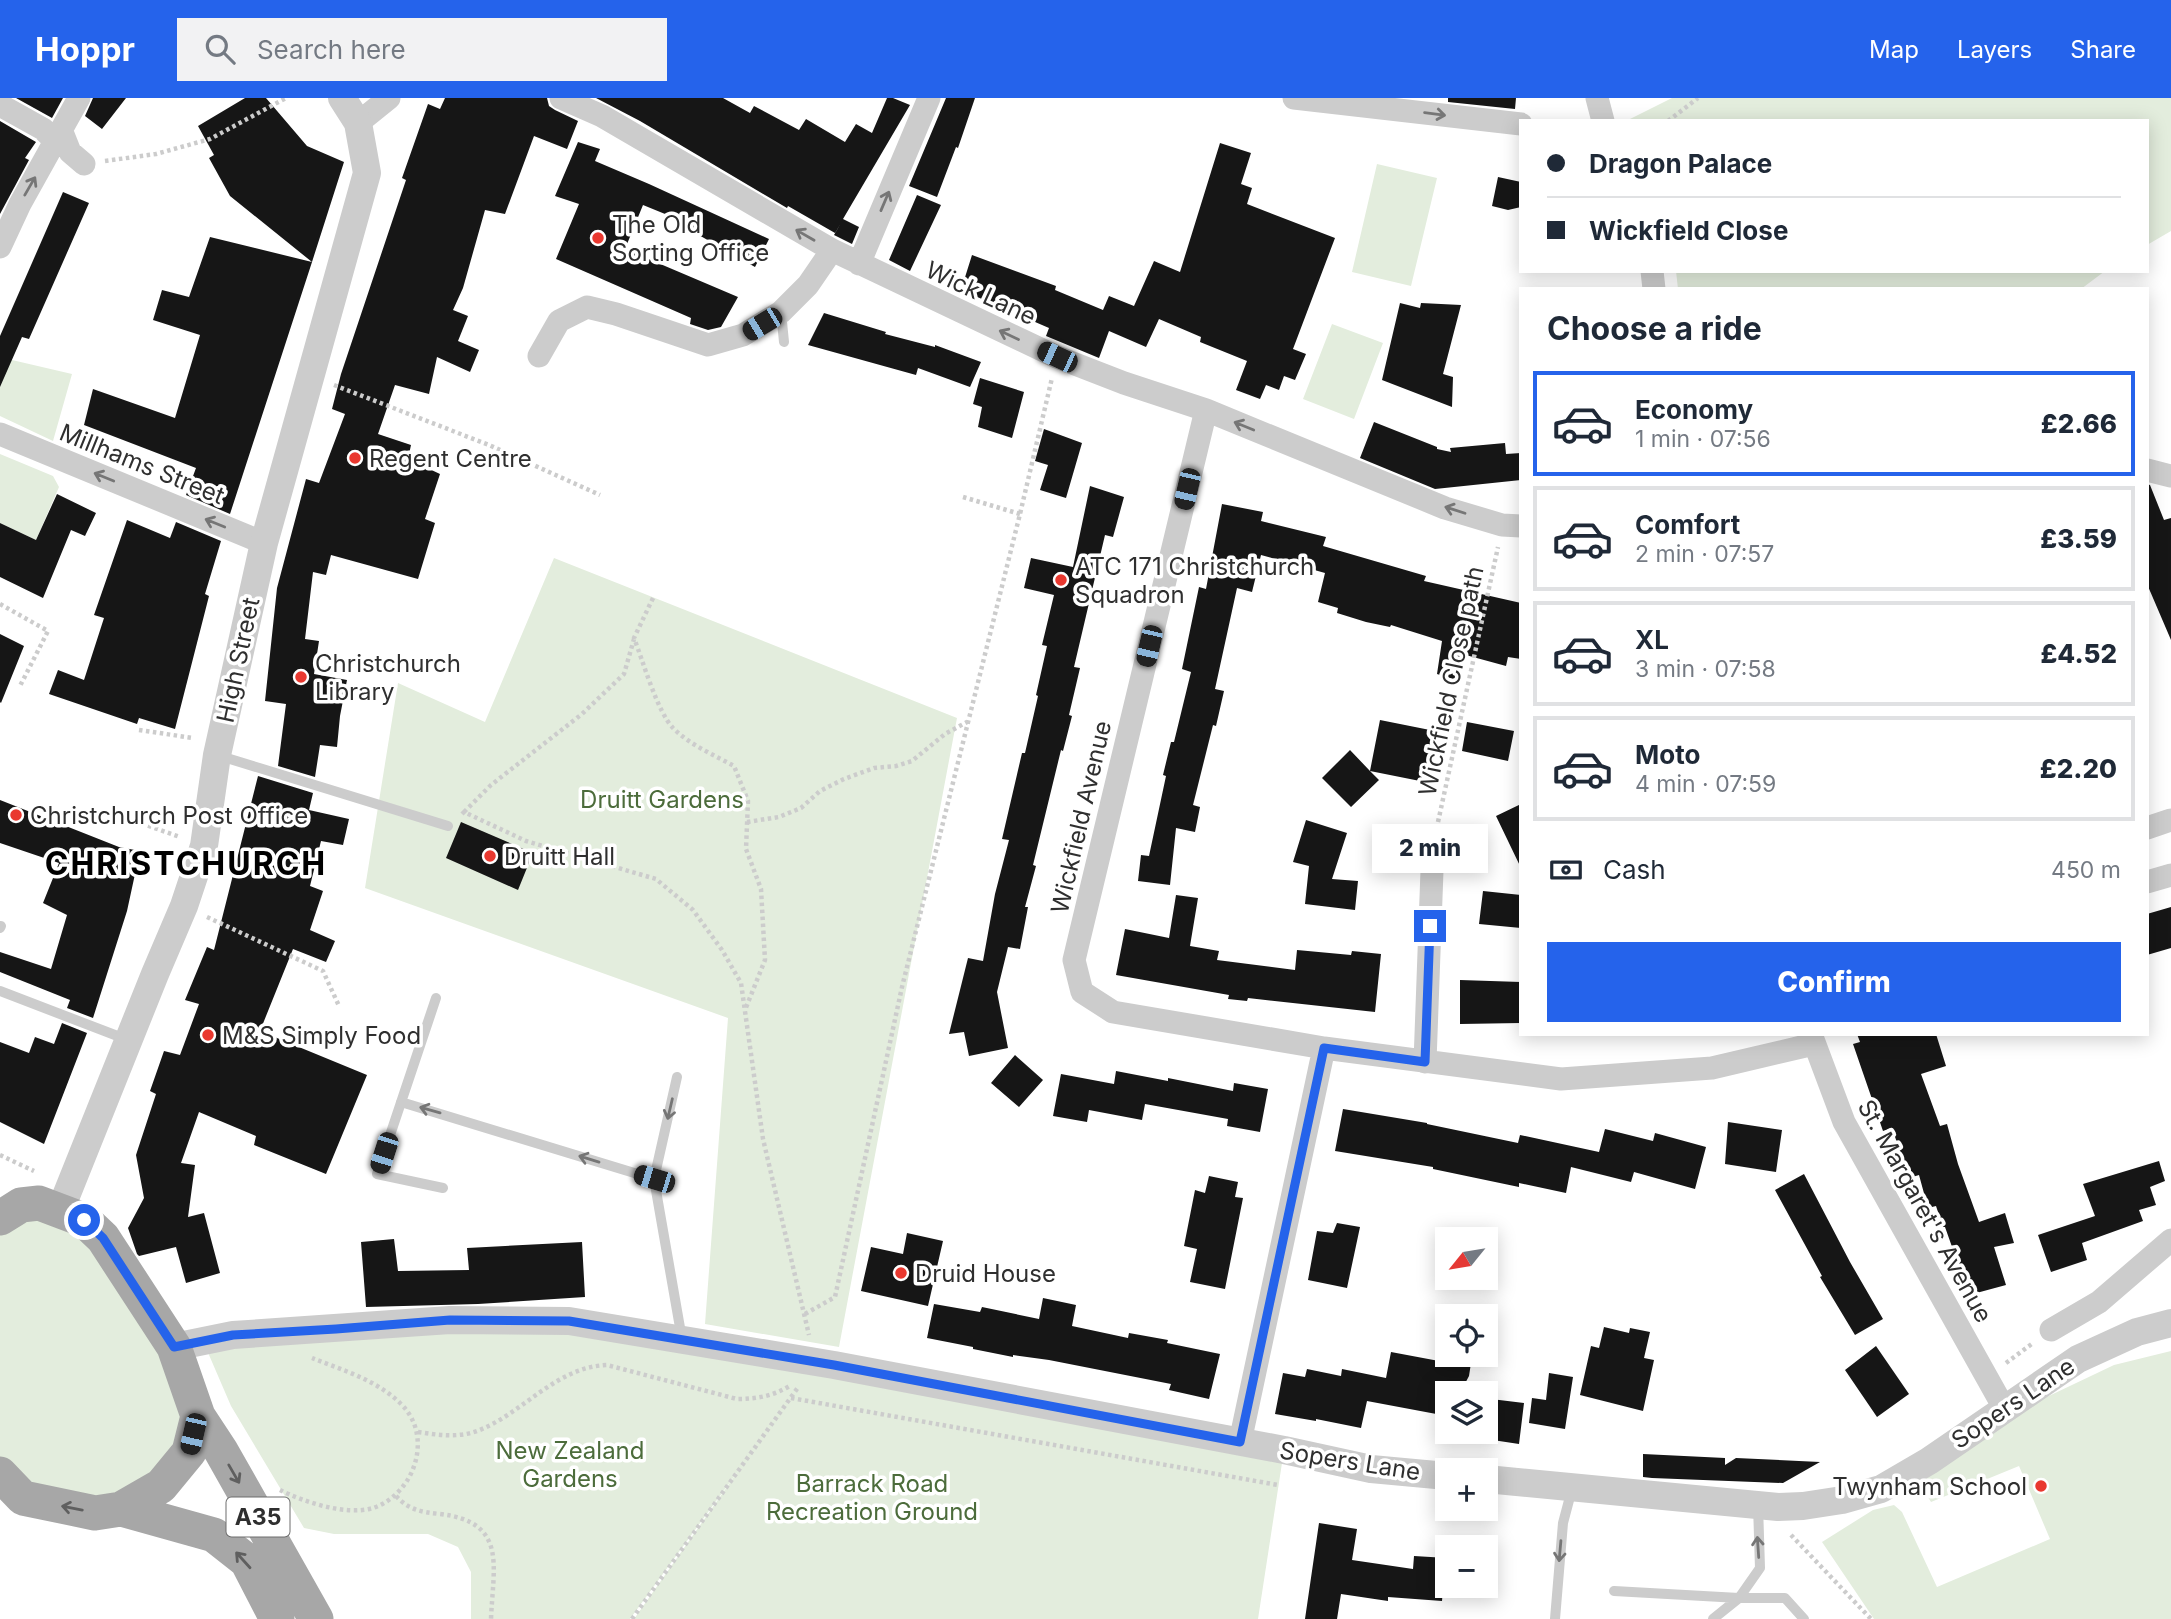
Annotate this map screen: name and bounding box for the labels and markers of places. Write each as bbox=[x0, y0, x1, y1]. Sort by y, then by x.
place label: The Old Sorting Office bbox=[612, 210, 769, 267]
marker: The Old Sorting Office bbox=[590, 230, 606, 246]
place label: Regent Centre bbox=[369, 444, 532, 473]
marker: Regent Centre bbox=[347, 450, 363, 466]
place label: ATC 171 Christchurch Squadron bbox=[1075, 552, 1314, 609]
marker: ATC 171 Christchurch Squadron bbox=[1053, 572, 1069, 588]
place label: Christchurch Library bbox=[315, 649, 461, 706]
marker: Christchurch Library bbox=[293, 669, 309, 685]
place label: Christchurch Post Office bbox=[30, 801, 308, 830]
marker: Christchurch Post Office bbox=[8, 807, 24, 823]
place label: Druitt Hall bbox=[504, 842, 615, 871]
marker: Druitt Hall bbox=[482, 848, 498, 864]
place label: M&S Simply Food bbox=[222, 1021, 421, 1050]
marker: M&S Simply Food bbox=[200, 1027, 216, 1043]
place label: Druid House bbox=[915, 1259, 1056, 1288]
marker: Druid House bbox=[893, 1265, 909, 1281]
place label: Twynham School bbox=[1832, 1472, 2027, 1501]
marker: Twynham School bbox=[2033, 1478, 2049, 1494]

